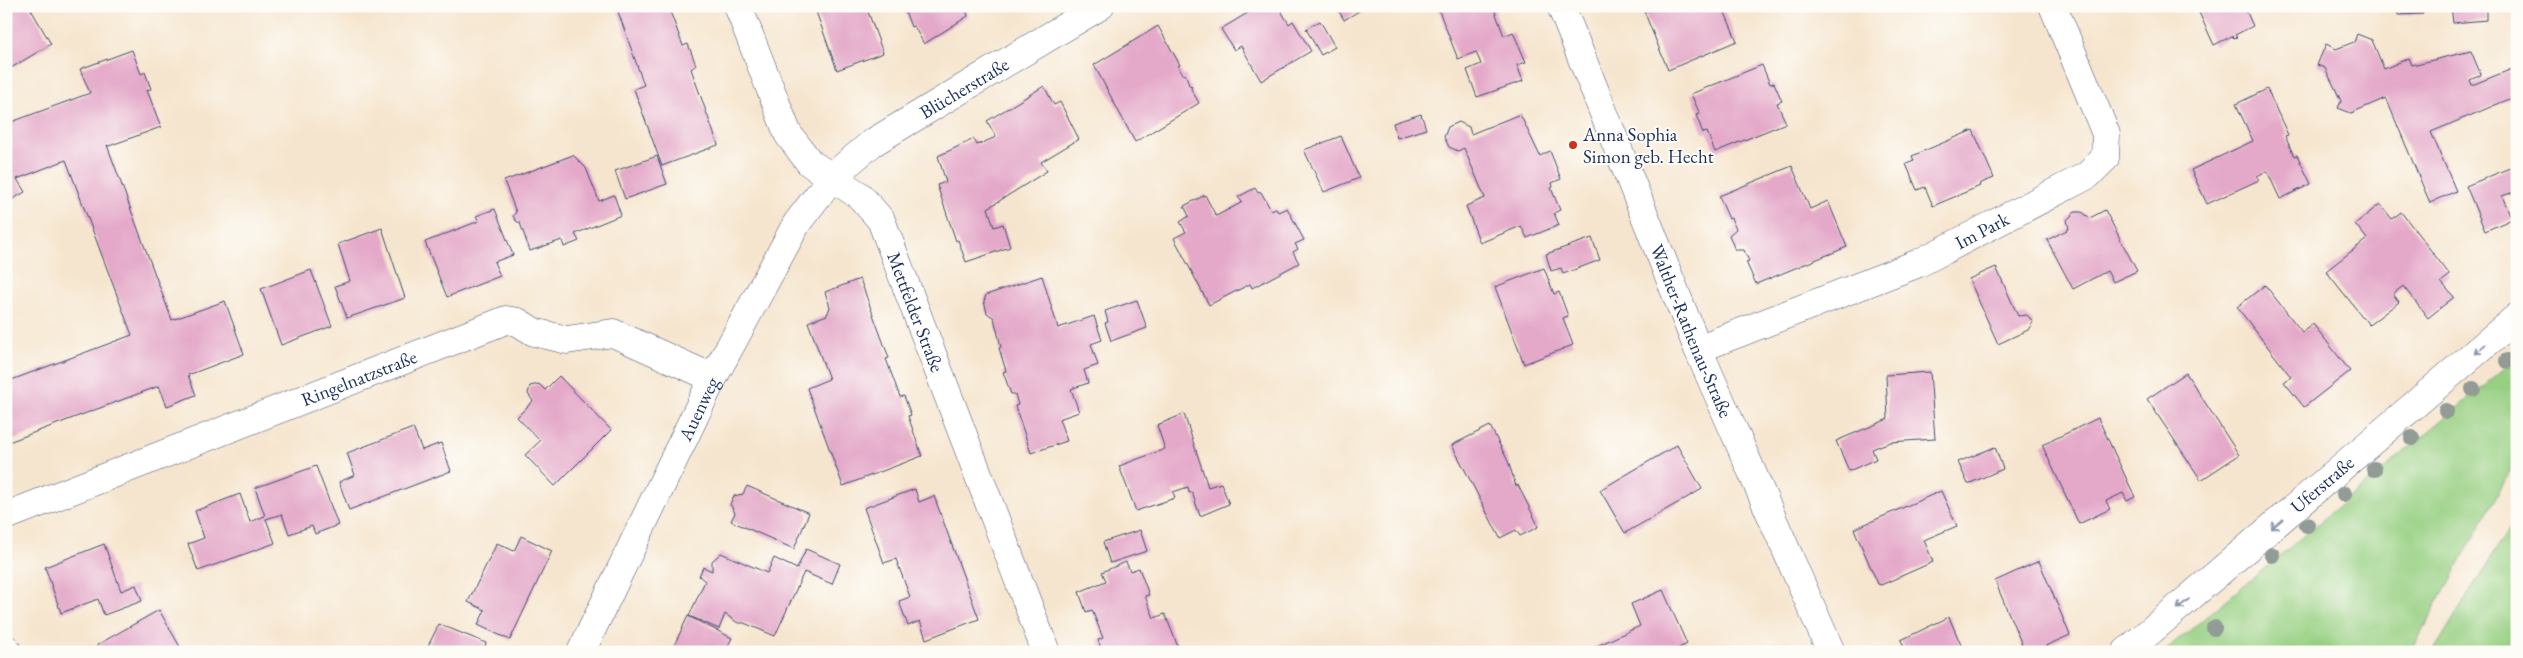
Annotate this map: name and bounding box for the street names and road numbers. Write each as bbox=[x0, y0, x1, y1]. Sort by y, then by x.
street label: Blücherstraße bbox=[915, 52, 1014, 125]
street label: Im Park bbox=[1951, 206, 2014, 255]
street label: Walther-Rathenau-Straße bbox=[1644, 240, 1738, 421]
street label: Mettfelder Straße bbox=[881, 248, 950, 376]
street label: Ringelnatzstraße bbox=[298, 344, 421, 412]
street label: Auenweg bbox=[672, 372, 725, 446]
street label: Uferstraße bbox=[2285, 450, 2359, 519]

